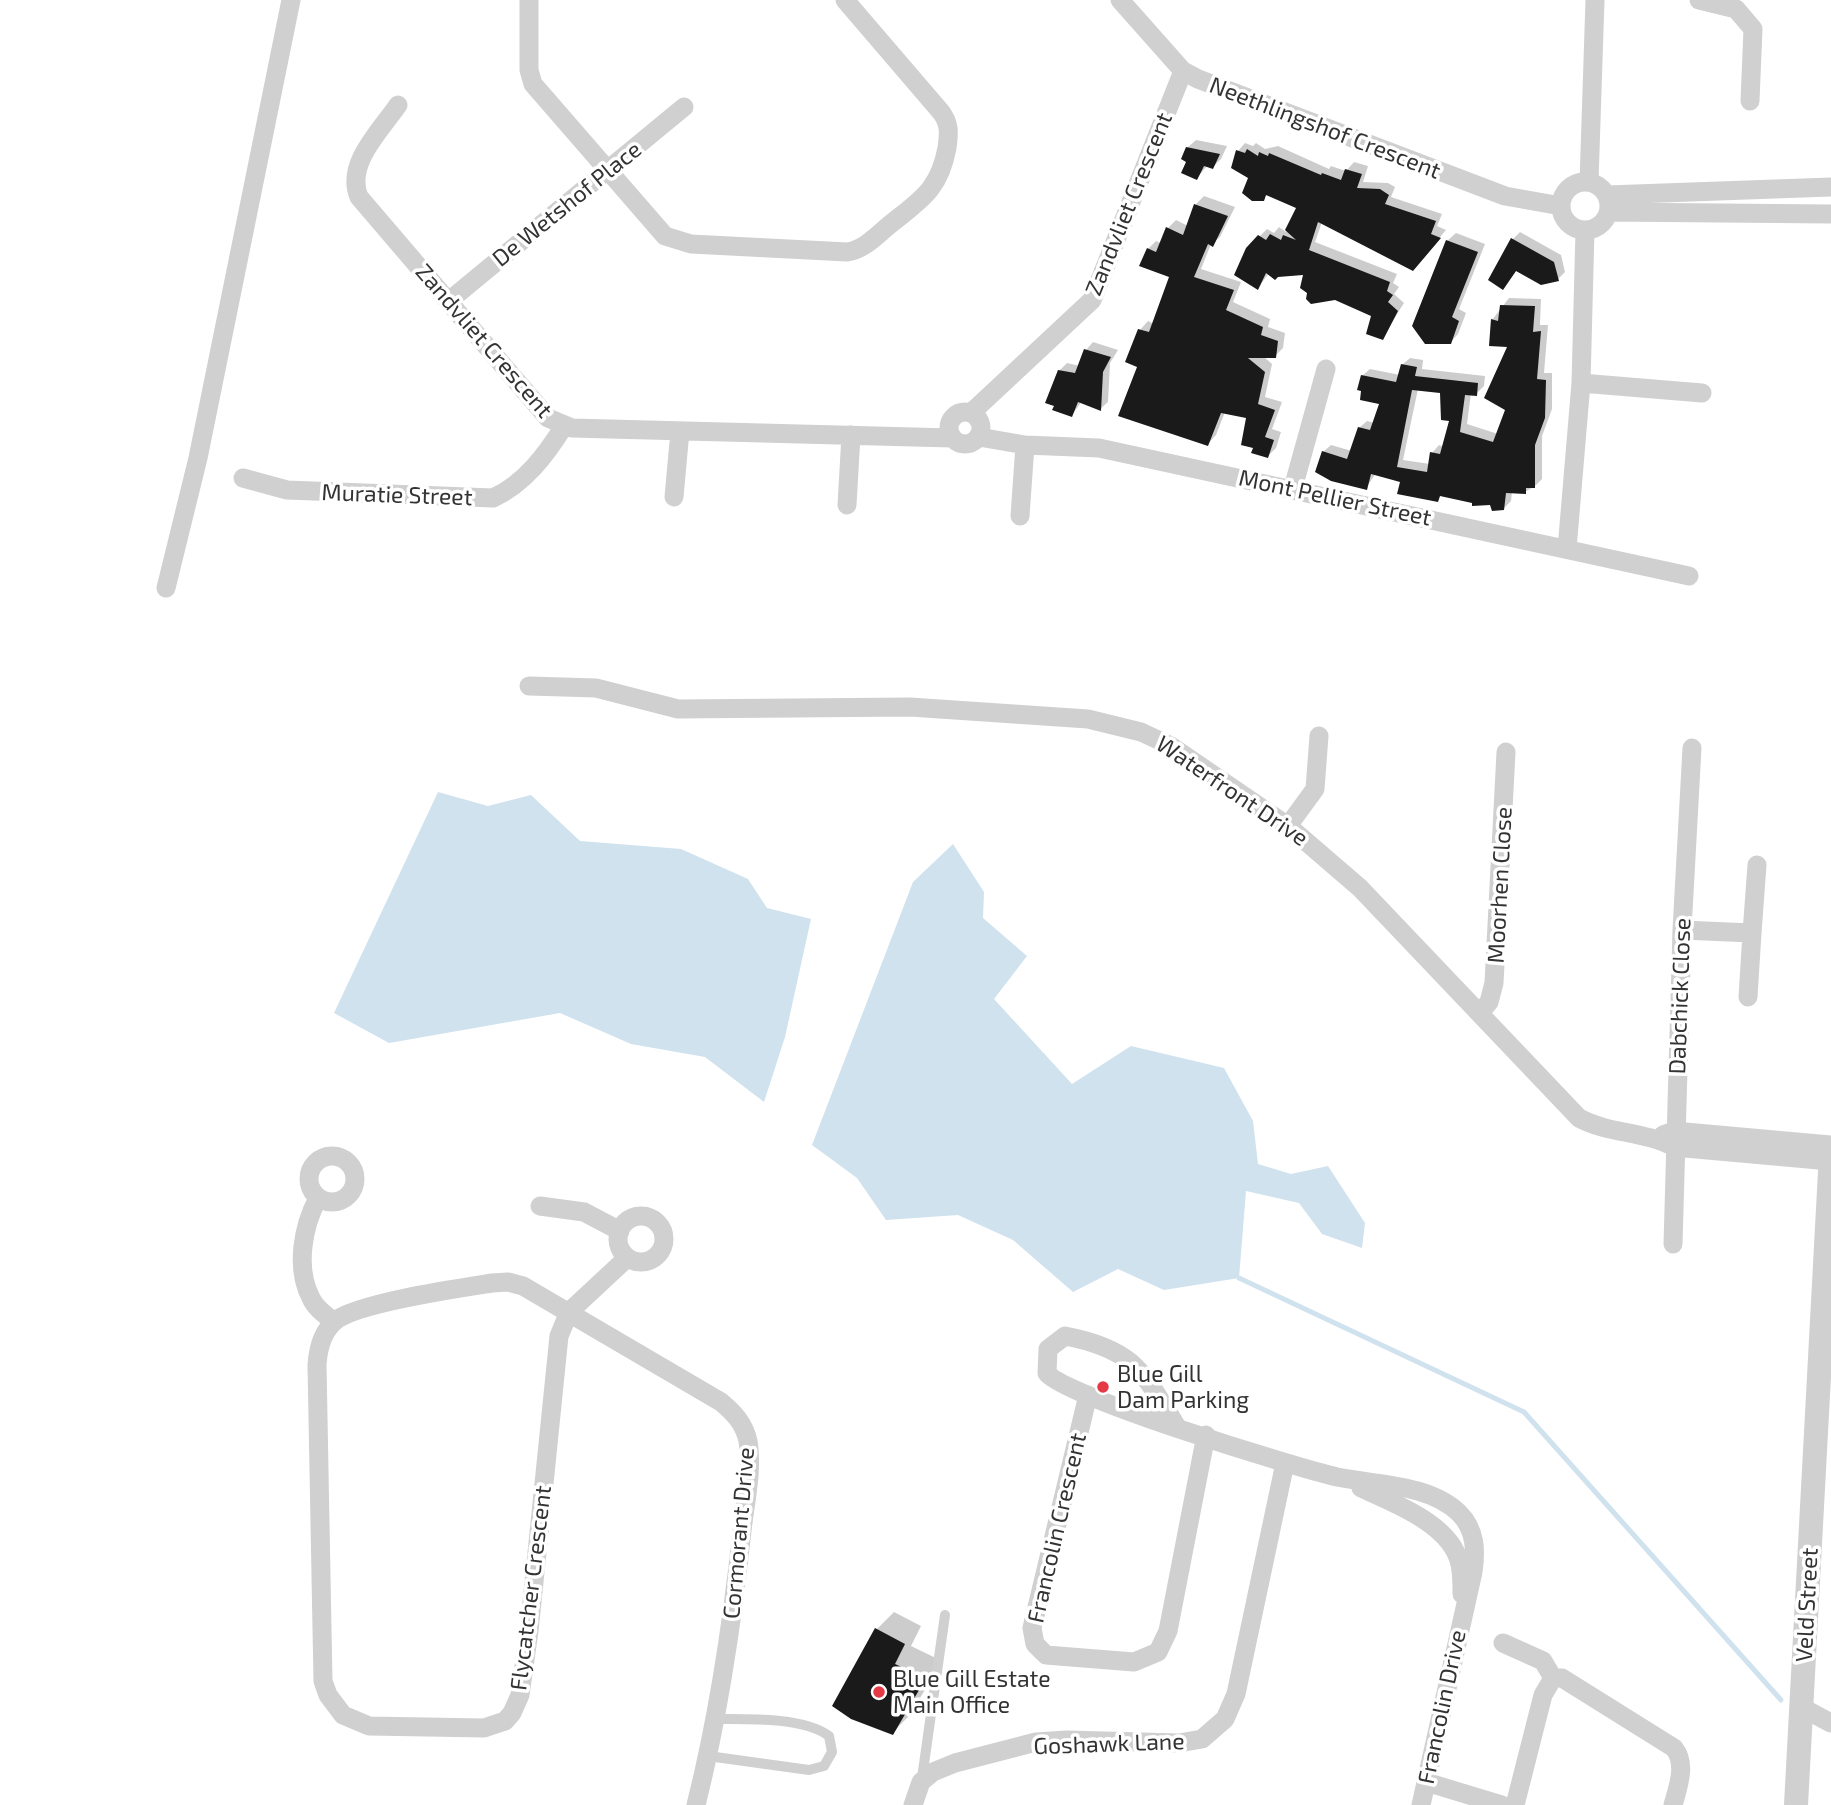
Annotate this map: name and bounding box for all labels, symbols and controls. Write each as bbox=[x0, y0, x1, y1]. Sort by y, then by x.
street label: Neethlingshof Crescent bbox=[1206, 71, 1444, 185]
street label: Zandvliet Crescent bbox=[1080, 109, 1178, 299]
street label: De Wetshof Place bbox=[487, 135, 647, 273]
street label: Zandvliet Crescent bbox=[410, 258, 558, 424]
street label: Mont Pellier Street bbox=[1236, 464, 1434, 532]
street label: Muratie Street bbox=[321, 479, 473, 511]
street label: Waterfront Drive bbox=[1151, 730, 1313, 852]
street label: Moorhen Close bbox=[1482, 806, 1518, 964]
street label: Dabchick Close bbox=[1663, 917, 1697, 1075]
place label: Blue Gill Dam Parking bbox=[1117, 1360, 1249, 1414]
marker: Blue Gill Dam Parking bbox=[1095, 1379, 1111, 1395]
street label: Francolin Crescent bbox=[1022, 1430, 1092, 1626]
street label: Cormorant Drive bbox=[718, 1446, 760, 1620]
street label: Flycatcher Crescent bbox=[505, 1484, 557, 1692]
street label: Veld Street bbox=[1790, 1547, 1824, 1663]
street label: Francolin Drive bbox=[1412, 1627, 1472, 1787]
place label: Blue Gill Estate Main Office bbox=[893, 1665, 1051, 1719]
marker: Blue Gill Estate Main Office bbox=[871, 1684, 887, 1700]
street label: Goshawk Lane bbox=[1033, 1728, 1185, 1760]

